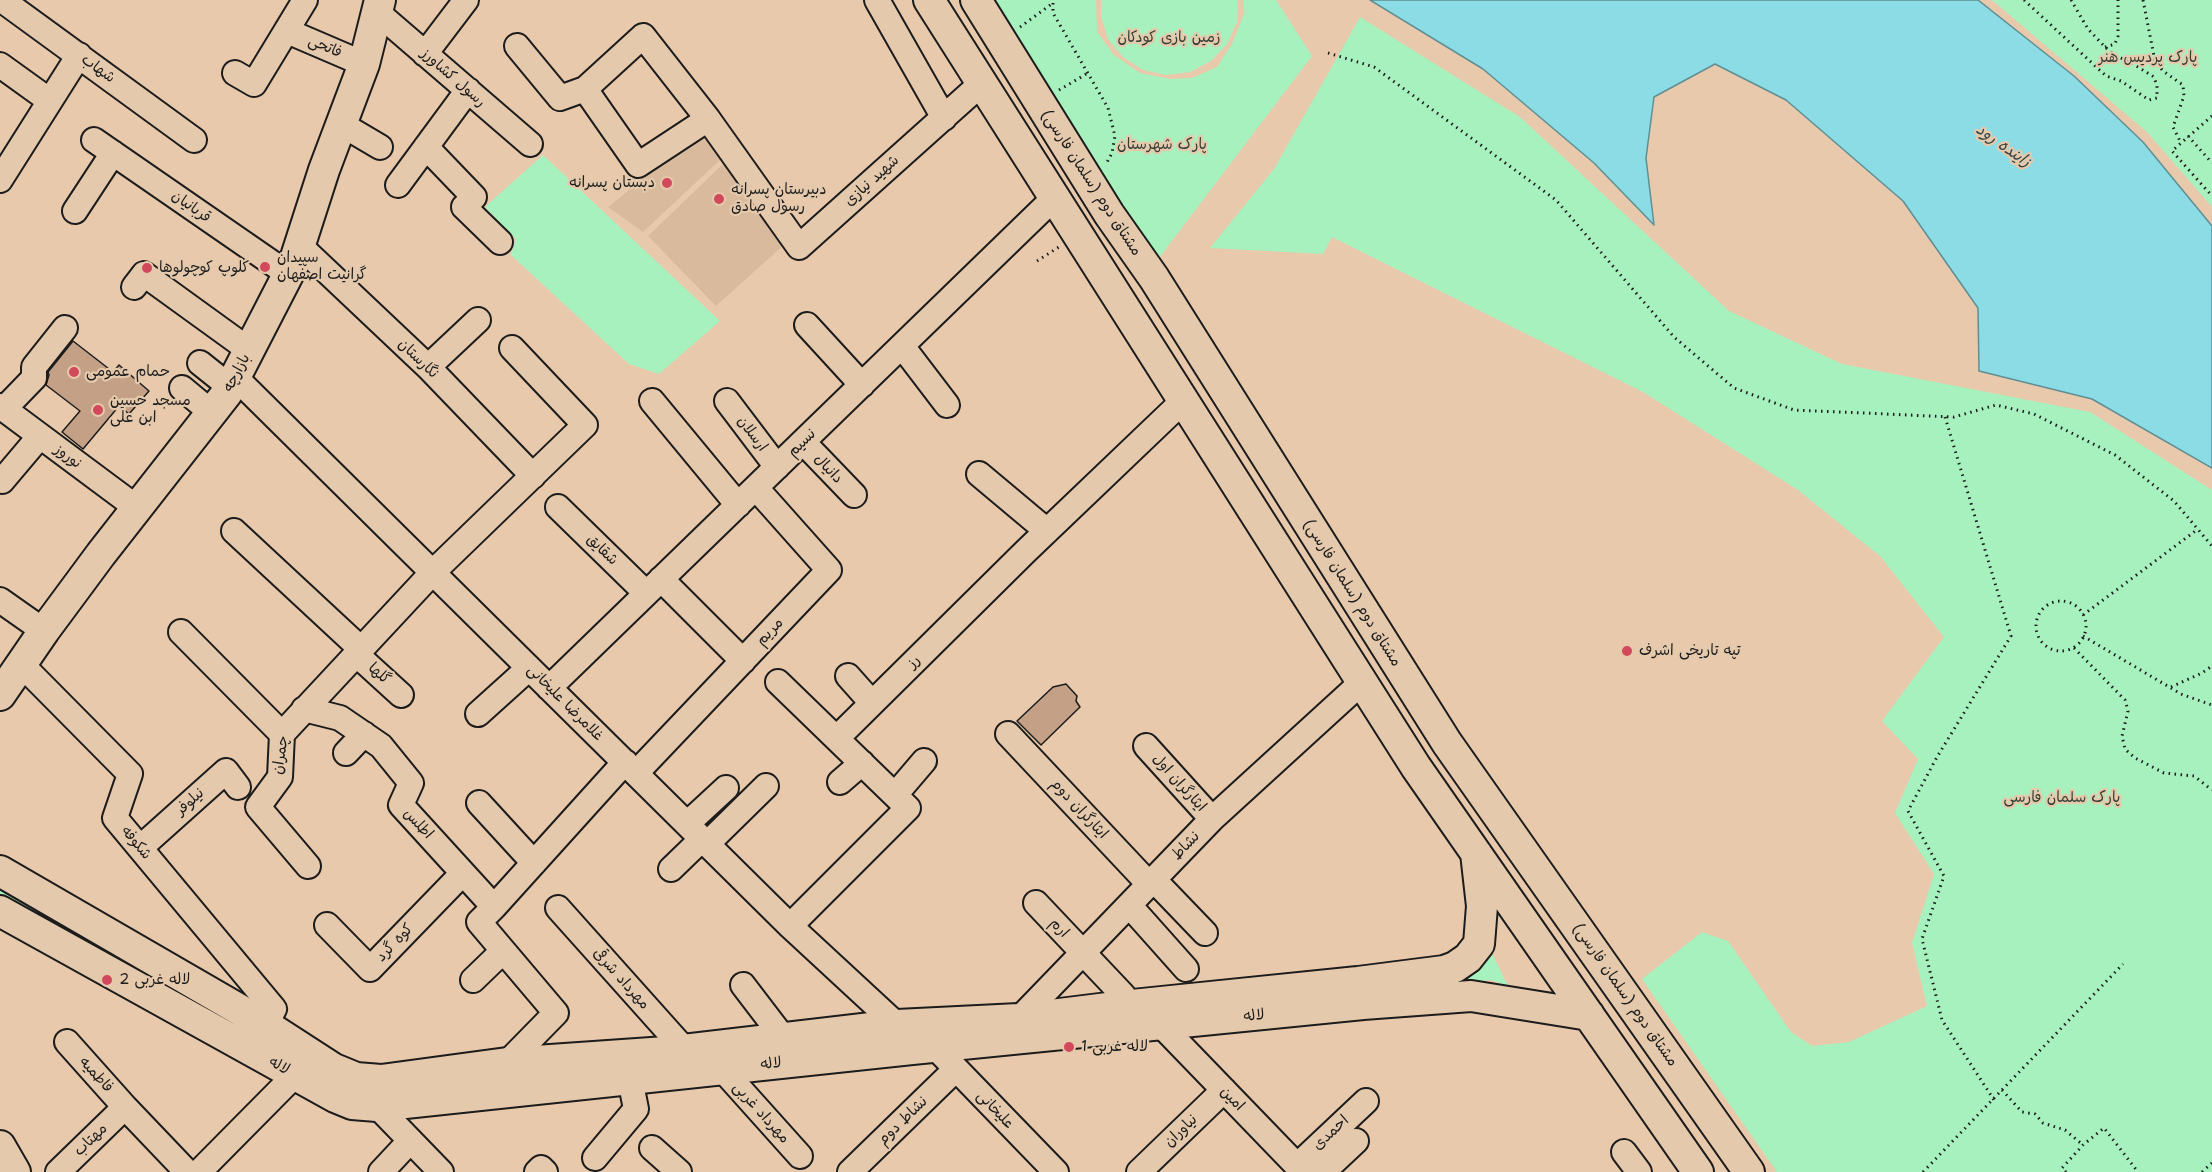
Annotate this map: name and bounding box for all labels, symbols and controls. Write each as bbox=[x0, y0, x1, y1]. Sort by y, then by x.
park label: زمین بازی کودکان bbox=[1117, 29, 1221, 47]
street label: فاتحی bbox=[305, 32, 345, 62]
street label: رسول کشاورز bbox=[417, 45, 489, 111]
park label: پارک پردیس هنر bbox=[2099, 49, 2197, 67]
street label: شهاب bbox=[78, 51, 118, 87]
street label: مشتاق دوم (سلمان فارسی) bbox=[1037, 107, 1145, 259]
water label: زاینده رود bbox=[1972, 120, 2034, 172]
park label: پارک شهرستان bbox=[1117, 136, 1207, 154]
street label: شهید نیازی bbox=[841, 152, 903, 210]
place label: دبستان پسرانه bbox=[569, 174, 655, 192]
marker: دبستان پسرانه bbox=[660, 176, 674, 190]
place label: دبیرستان پسرانه رسول صادق bbox=[731, 181, 827, 216]
street label: قربانیان bbox=[168, 187, 214, 227]
marker: دبیرستان پسرانه رسول صادق bbox=[712, 192, 726, 206]
place label: سپیدان گرانیت اصفهان bbox=[277, 249, 367, 284]
place label: کلوپ کوچولوها bbox=[159, 259, 249, 277]
marker: سپیدان گرانیت اصفهان bbox=[258, 260, 272, 274]
marker: کلوپ کوچولوها bbox=[140, 261, 154, 275]
street label: نگارستان bbox=[394, 335, 442, 383]
street label: بازارچه bbox=[220, 351, 254, 395]
place label: حمام عمومی bbox=[86, 363, 169, 381]
marker: حمام عمومی bbox=[67, 365, 81, 379]
place label: مسجد حسین ابن علی bbox=[110, 392, 191, 427]
marker: مسجد حسین ابن علی bbox=[91, 403, 105, 417]
street label: ارسلان bbox=[733, 413, 771, 455]
street label: نسیم bbox=[784, 425, 820, 461]
street label: نوروز bbox=[50, 441, 86, 473]
street label: دانیال bbox=[810, 450, 846, 488]
street label: مشتاق دوم (سلمان فارسی) bbox=[1299, 516, 1405, 670]
street label: شقایق bbox=[582, 531, 622, 569]
street label: مریم bbox=[753, 614, 787, 650]
place label: تپه تاریخی اشرف bbox=[1639, 642, 1741, 660]
marker: تپه تاریخی اشرف bbox=[1620, 644, 1634, 658]
street label: رز bbox=[904, 652, 924, 672]
street label: گلها bbox=[364, 659, 394, 689]
street label: غلامرضا علیخانی bbox=[523, 661, 607, 745]
street label: چمران bbox=[269, 734, 293, 776]
street label: ایثارگران اول bbox=[1148, 750, 1210, 816]
street label: ایثارگران دوم bbox=[1047, 775, 1111, 843]
street label: نیلوفر bbox=[172, 784, 208, 820]
park label: پارک سلمان فارسی bbox=[2004, 789, 2120, 807]
street label: اطلس bbox=[399, 805, 437, 843]
street label: شکوفه bbox=[117, 823, 155, 863]
street label: نشاط bbox=[1168, 828, 1204, 864]
street label: ارم bbox=[1045, 914, 1073, 942]
street label: کوه گرد bbox=[373, 920, 417, 966]
street label: مشتاق دوم (سلمان فارسی) bbox=[1569, 920, 1681, 1070]
street label: مهرداد شرقی bbox=[589, 945, 653, 1013]
place label: لاله غربی 2 bbox=[119, 971, 190, 989]
marker: لاله غربی 2 bbox=[100, 973, 114, 987]
street label: لاله bbox=[1243, 1006, 1265, 1026]
place label: لاله غربی 1 bbox=[1081, 1038, 1148, 1056]
marker: لاله غربی 1 bbox=[1062, 1040, 1076, 1054]
street label: فاطمیه bbox=[75, 1053, 117, 1097]
street label: لاله bbox=[265, 1053, 293, 1079]
street label: لاله bbox=[760, 1054, 782, 1074]
street label: مهرداد غربی bbox=[729, 1079, 793, 1147]
street label: امین bbox=[1216, 1083, 1248, 1115]
street label: علیخانی bbox=[972, 1087, 1018, 1133]
street label: نشاط دوم bbox=[874, 1093, 932, 1149]
street label: نیاوران bbox=[1161, 1111, 1201, 1151]
street label: احمدی bbox=[1309, 1112, 1353, 1154]
street label: مهتاب bbox=[71, 1120, 111, 1160]

